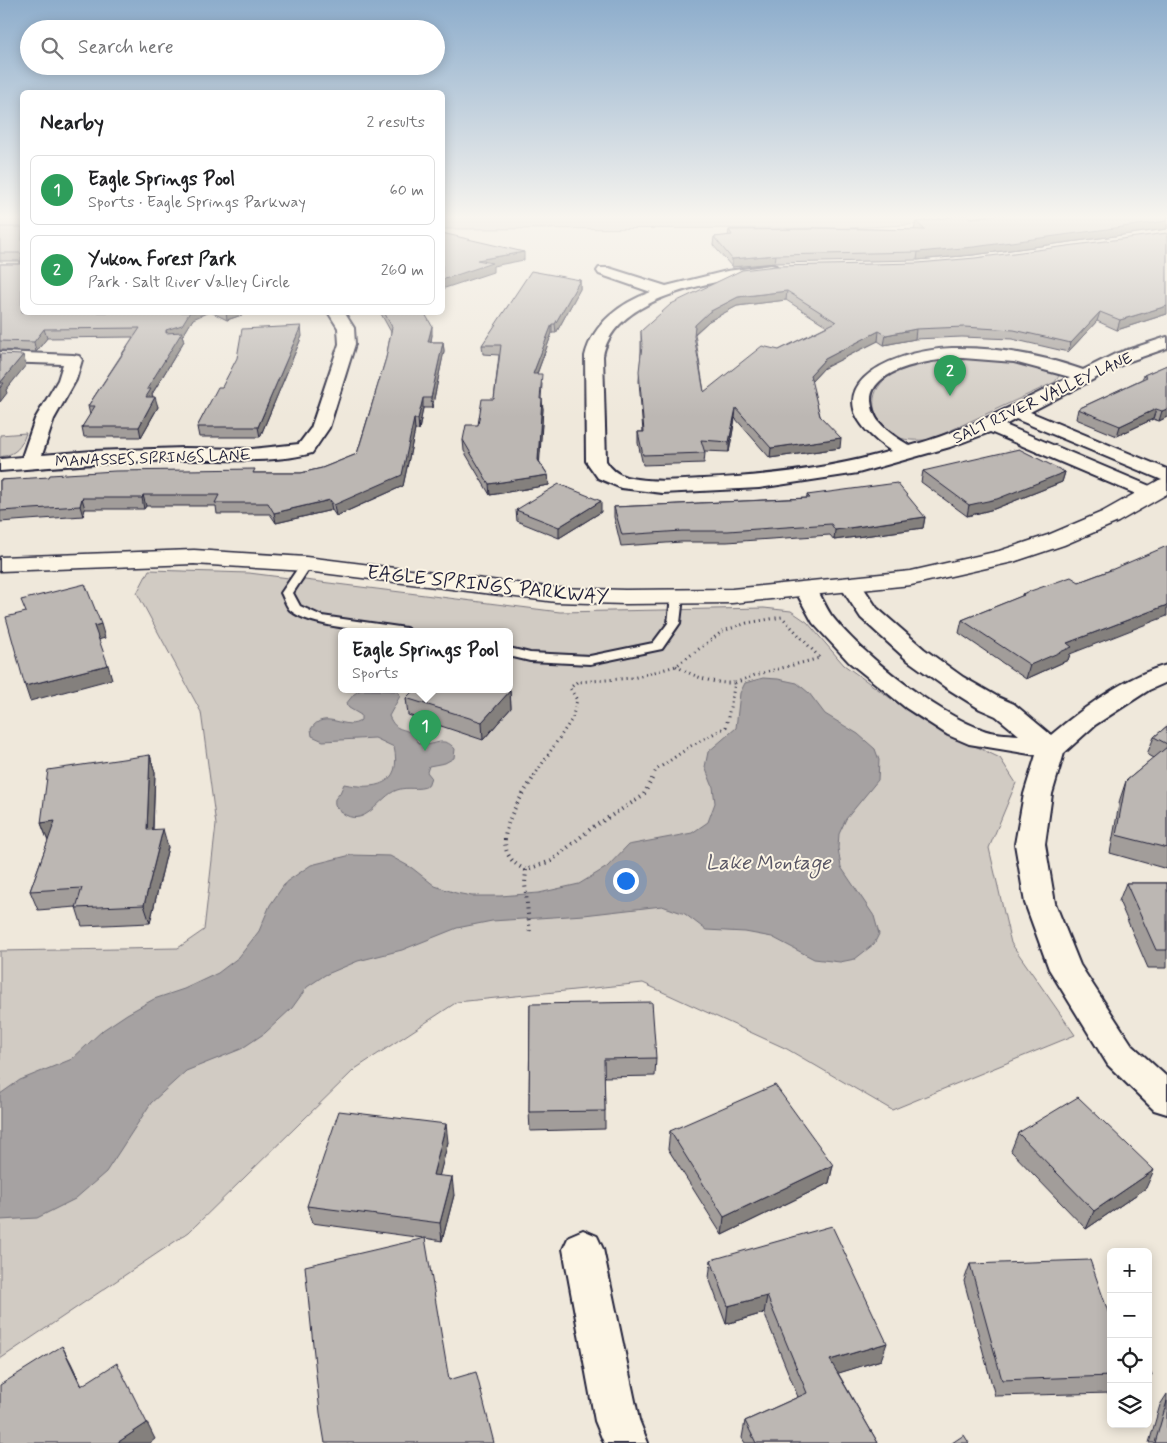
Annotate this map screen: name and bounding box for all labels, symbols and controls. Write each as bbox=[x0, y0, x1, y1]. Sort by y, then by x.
search box bbox=[20, 20, 445, 75]
icon: search bbox=[38, 34, 66, 62]
text: Search here bbox=[78, 35, 174, 60]
text: Nearby bbox=[40, 109, 104, 137]
text: 2 results bbox=[367, 112, 425, 133]
text: Eagle Springs Pool bbox=[88, 167, 235, 192]
text: 1 bbox=[53, 180, 61, 201]
text: 60 m bbox=[390, 180, 424, 201]
text: Sports · Eagle Springs Parkway bbox=[88, 192, 306, 213]
text: Yukon Forest Park bbox=[88, 247, 236, 272]
text: 2 bbox=[53, 260, 61, 281]
text: 260 m bbox=[381, 260, 424, 281]
text: Park · Salt River Valley Circle bbox=[88, 272, 290, 293]
street label: SALT RIVER VALLEY LANE bbox=[949, 347, 1136, 449]
pin: 2 bbox=[934, 355, 966, 396]
street label: MANASSES SPRINGS LANE bbox=[55, 445, 251, 472]
street label: EAGLE SPRINGS PARKWAY bbox=[366, 559, 610, 612]
popup bbox=[338, 628, 513, 693]
text: Eagle Springs Pool bbox=[352, 638, 499, 663]
text: Sports bbox=[352, 663, 398, 684]
pin: 1 bbox=[409, 710, 441, 751]
water label: Lake Montage bbox=[705, 849, 832, 879]
your location bbox=[613, 868, 639, 894]
map controls bbox=[1107, 1248, 1152, 1428]
button: + bbox=[1107, 1248, 1152, 1293]
button: − bbox=[1107, 1293, 1152, 1338]
button: locate bbox=[1107, 1338, 1152, 1383]
button: layers bbox=[1107, 1383, 1152, 1428]

